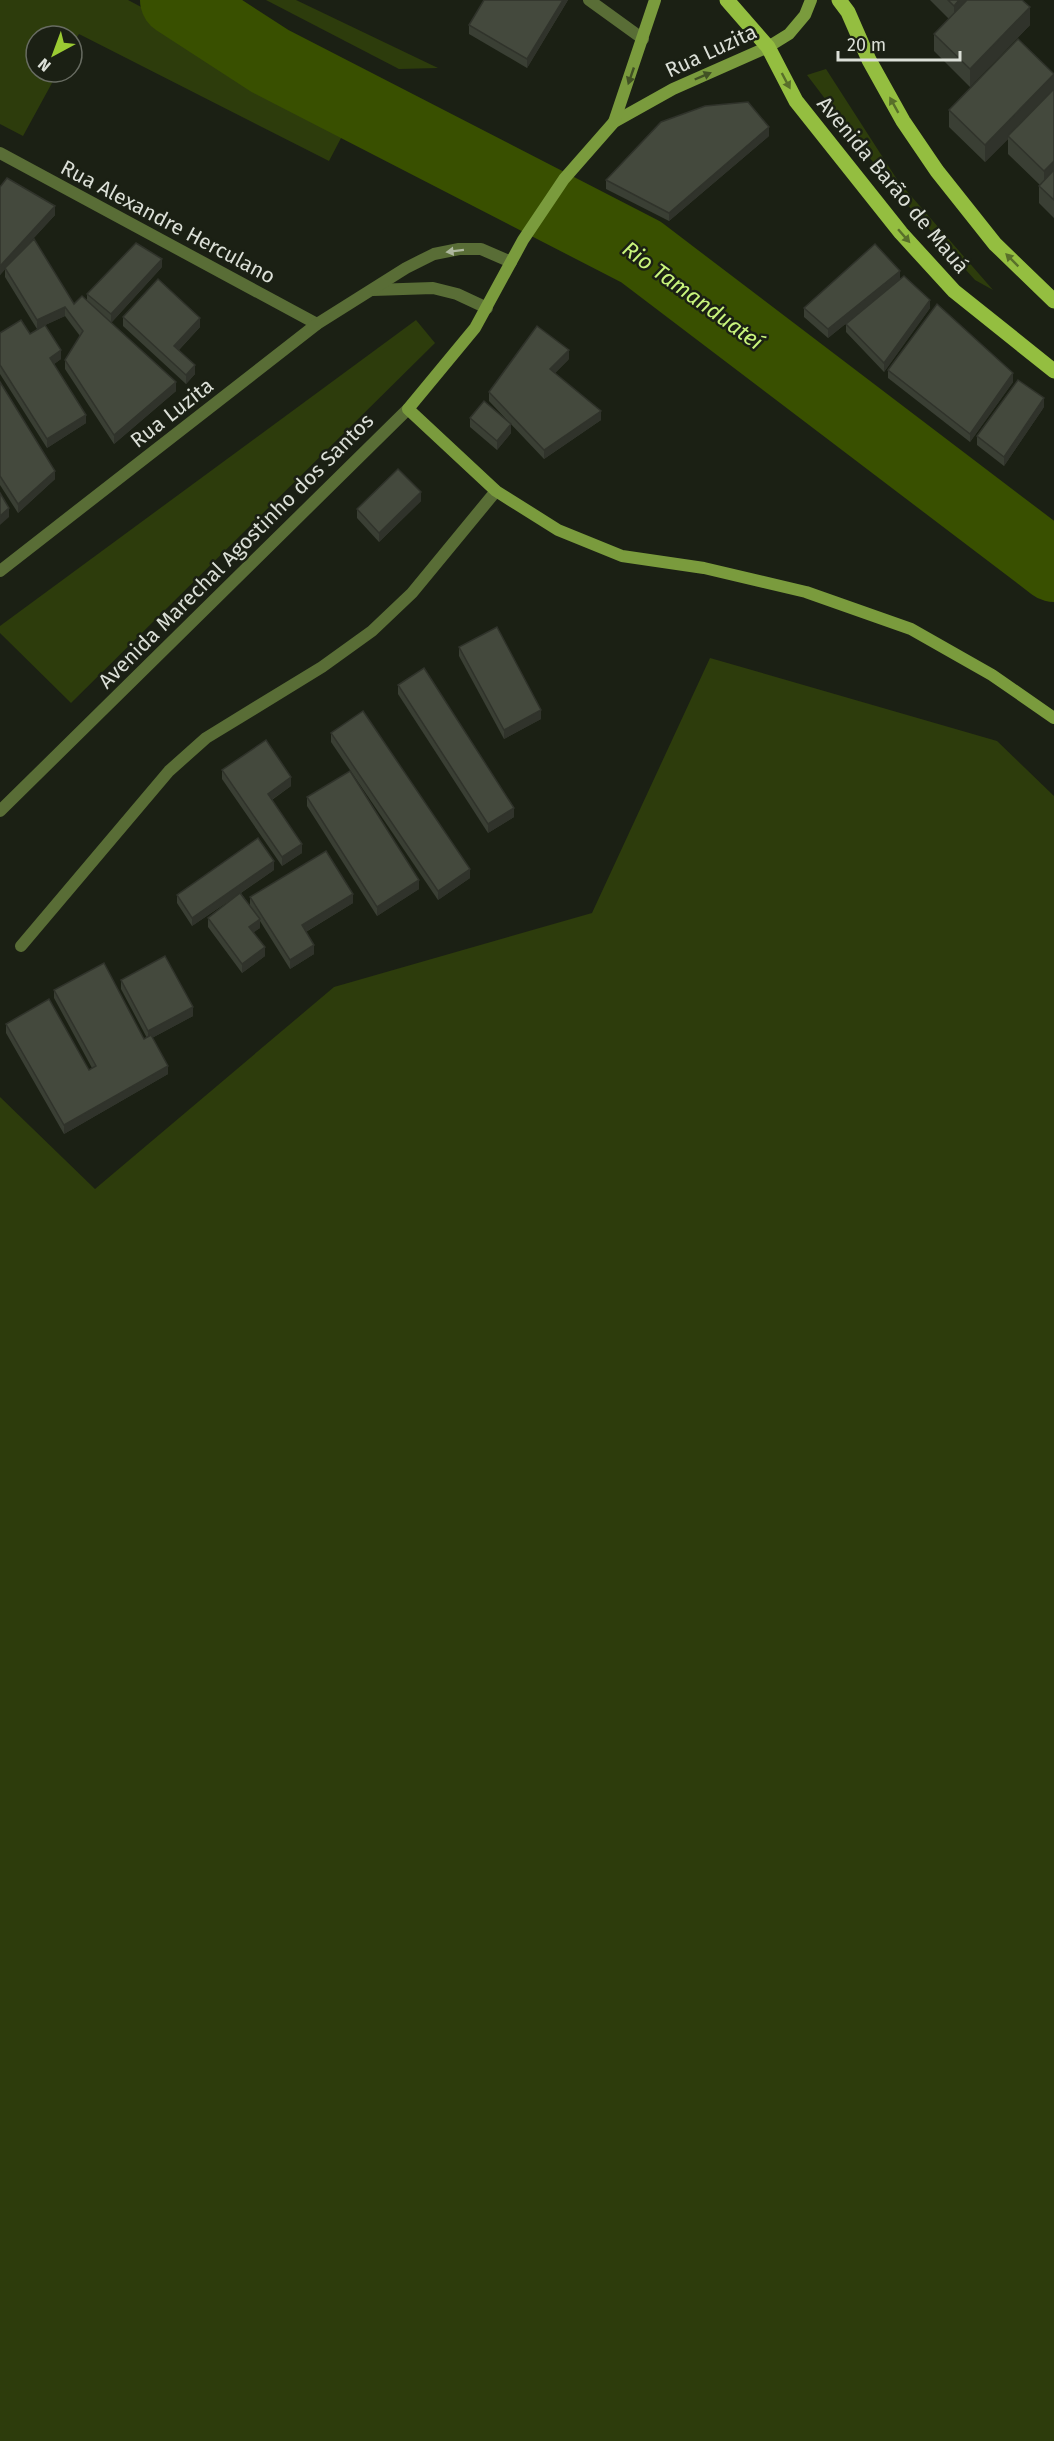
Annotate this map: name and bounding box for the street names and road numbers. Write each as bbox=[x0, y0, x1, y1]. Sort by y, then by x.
street label: Rua Luzita bbox=[661, 18, 761, 84]
street label: Avenida Barão de Mauá bbox=[811, 91, 975, 279]
street label: Rua Alexandre Herculano bbox=[56, 154, 280, 290]
street label: Rua Luzita bbox=[125, 373, 219, 453]
street label: Avenida Marechal Agostinho dos Santos bbox=[93, 408, 379, 694]

